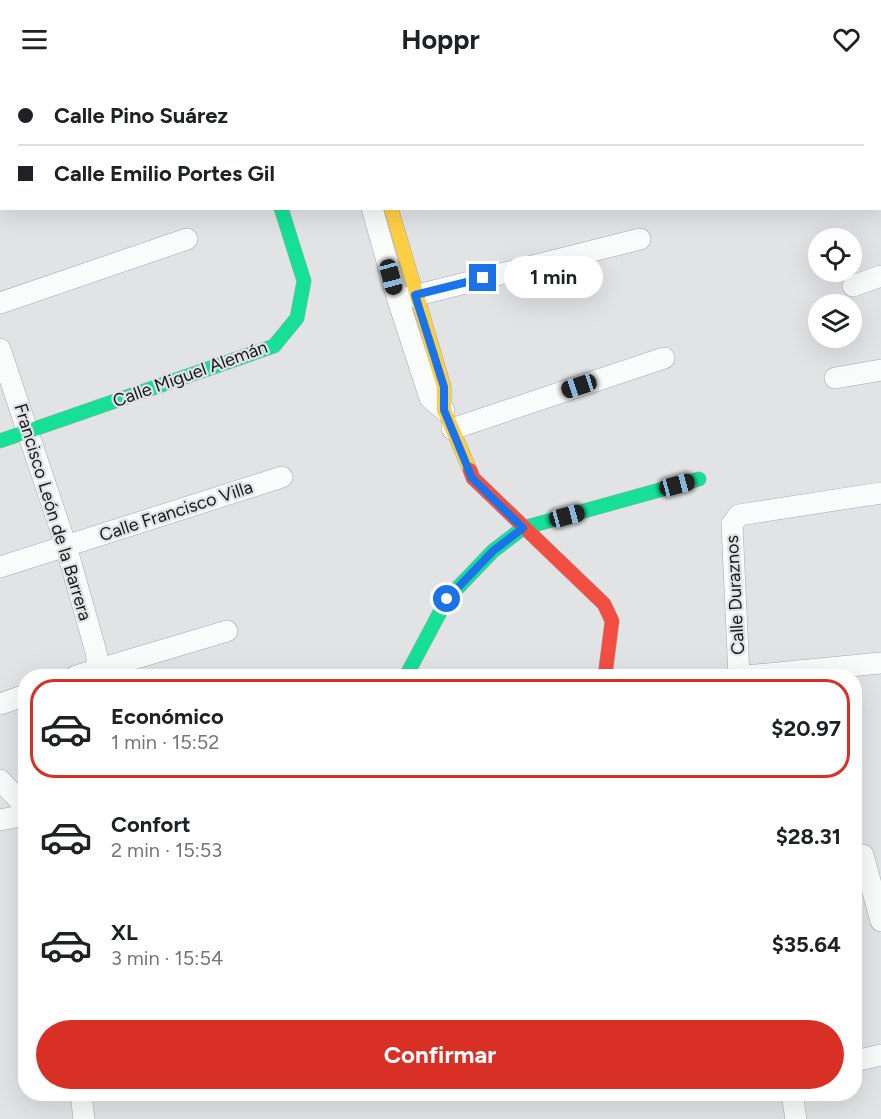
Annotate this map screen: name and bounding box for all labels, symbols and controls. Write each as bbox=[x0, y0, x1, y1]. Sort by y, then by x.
icon: menu bbox=[18, 23, 51, 56]
text: Hoppr bbox=[401, 23, 480, 56]
icon: heart bbox=[830, 23, 863, 56]
text: Calle Pino Suárez bbox=[54, 102, 228, 129]
text: Calle Emilio Portes Gil bbox=[54, 160, 275, 187]
map controls bbox=[808, 228, 862, 348]
button: locate bbox=[808, 228, 862, 282]
car bbox=[378, 257, 404, 297]
callout: 1 min bbox=[504, 257, 603, 299]
route end bbox=[469, 264, 496, 291]
text: 1 min bbox=[530, 265, 577, 289]
button: layers bbox=[808, 294, 862, 348]
street label: Calle Miguel Alemán bbox=[110, 336, 270, 412]
car bbox=[559, 372, 599, 400]
street label: Francisco León de la Barrera bbox=[9, 401, 97, 623]
car bbox=[657, 472, 697, 498]
street label: Calle Francisco Villa bbox=[97, 476, 255, 546]
car bbox=[547, 503, 587, 529]
street label: Calle Duraznos bbox=[721, 535, 749, 655]
route start bbox=[433, 585, 460, 612]
icon: car bbox=[39, 702, 93, 756]
text: Económico bbox=[111, 703, 224, 730]
text: $20.97 bbox=[771, 715, 841, 742]
text: 1 min · 15:52 bbox=[111, 730, 219, 754]
icon: car bbox=[39, 810, 93, 864]
text: Confort bbox=[111, 811, 191, 838]
text: $28.31 bbox=[776, 823, 841, 850]
text: 2 min · 15:53 bbox=[111, 838, 222, 862]
icon: car bbox=[39, 918, 93, 972]
text: XL bbox=[111, 919, 138, 946]
text: $35.64 bbox=[772, 931, 841, 958]
text: 3 min · 15:54 bbox=[111, 946, 223, 970]
button: Confirmar bbox=[36, 1020, 844, 1089]

